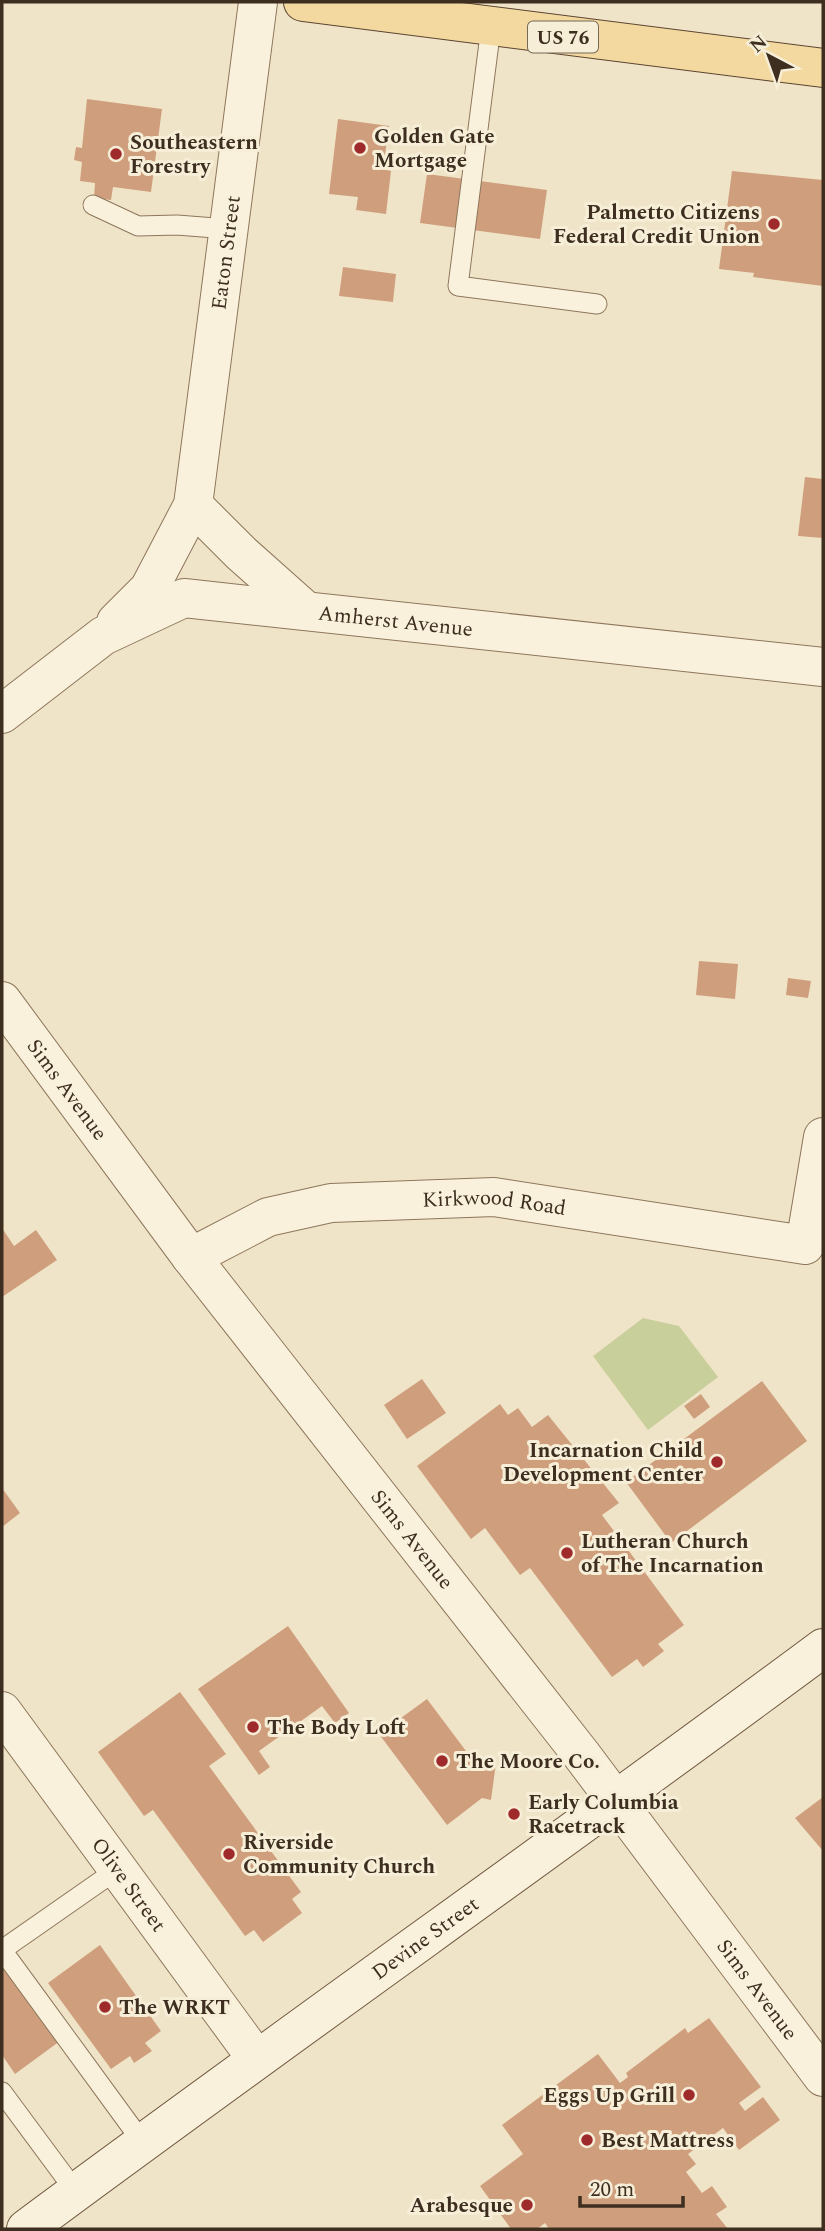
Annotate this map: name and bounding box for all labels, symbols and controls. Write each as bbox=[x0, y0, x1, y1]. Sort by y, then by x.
north arrow bbox=[734, 21, 804, 91]
road number: US 76 bbox=[528, 22, 598, 52]
text: N bbox=[743, 28, 774, 60]
place label: Golden Gate Mortgage bbox=[374, 121, 495, 177]
place label: Southeastern Forestry bbox=[130, 127, 258, 183]
marker: Golden Gate Mortgage bbox=[352, 140, 368, 156]
marker: Southeastern Forestry bbox=[108, 146, 124, 162]
street label: Eaton Street bbox=[203, 193, 250, 312]
place label: Palmetto Citizens Federal Credit Union bbox=[553, 197, 760, 253]
marker: Palmetto Citizens Federal Credit Union bbox=[766, 216, 782, 232]
street label: Amherst Avenue bbox=[317, 598, 475, 646]
street label: Sims Avenue bbox=[18, 1033, 115, 1148]
street label: Kirkwood Road bbox=[422, 1182, 568, 1225]
place label: Incarnation Child Development Center bbox=[503, 1435, 703, 1491]
marker: Incarnation Child Development Center bbox=[709, 1454, 725, 1470]
street label: Sims Avenue bbox=[362, 1483, 461, 1597]
place label: Lutheran Church of The Incarnation bbox=[581, 1526, 764, 1582]
marker: Lutheran Church of The Incarnation bbox=[559, 1545, 575, 1561]
place label: The Body Loft bbox=[267, 1712, 406, 1744]
marker: The Body Loft bbox=[245, 1719, 261, 1735]
place label: The Moore Co. bbox=[456, 1746, 600, 1778]
marker: The Moore Co. bbox=[434, 1753, 450, 1769]
place label: Early Columbia Racetrack bbox=[528, 1787, 679, 1843]
marker: Early Columbia Racetrack bbox=[506, 1806, 522, 1822]
place label: Riverside Community Church bbox=[243, 1827, 435, 1883]
street label: Olive Street bbox=[83, 1831, 174, 1939]
marker: Riverside Community Church bbox=[221, 1846, 237, 1862]
street label: Devine Street bbox=[365, 1889, 486, 1989]
street label: Sims Avenue bbox=[708, 1933, 805, 2047]
place label: The WRKT bbox=[119, 1992, 230, 2024]
marker: The WRKT bbox=[97, 1999, 113, 2015]
place label: Eggs Up Grill bbox=[543, 2080, 675, 2112]
marker: Eggs Up Grill bbox=[681, 2087, 697, 2103]
place label: Best Mattress bbox=[601, 2125, 735, 2157]
marker: Best Mattress bbox=[579, 2132, 595, 2148]
scale bar bbox=[580, 2164, 683, 2208]
text: 20 m bbox=[590, 2174, 634, 2206]
place label: Arabesque bbox=[410, 2190, 513, 2222]
marker: Arabesque bbox=[519, 2197, 535, 2213]

